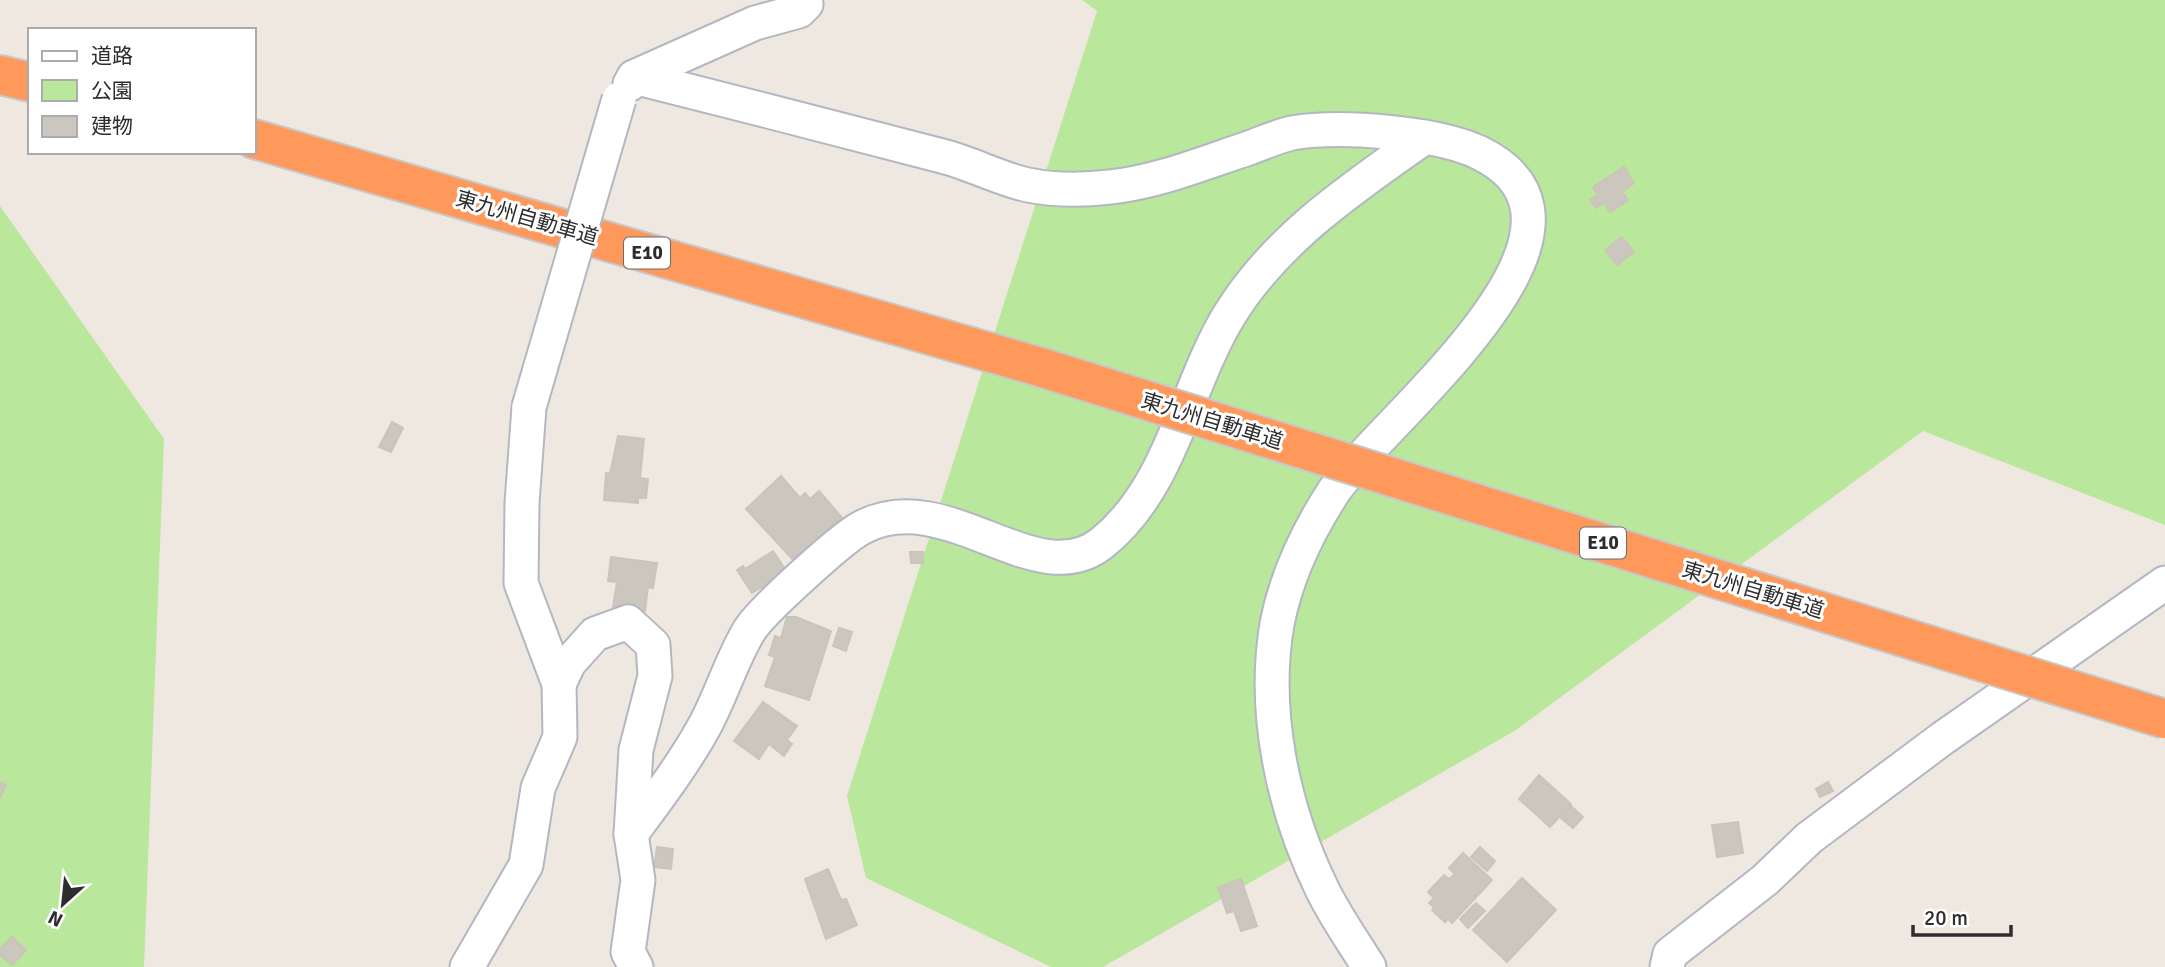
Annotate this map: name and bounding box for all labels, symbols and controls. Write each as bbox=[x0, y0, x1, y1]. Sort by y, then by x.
legend bbox=[28, 28, 256, 154]
text: 道路 bbox=[91, 43, 133, 69]
text: 公園 bbox=[91, 78, 133, 104]
text: 建物 bbox=[91, 113, 133, 139]
street label: 東九州自動車道 bbox=[453, 185, 601, 251]
road number: E10 bbox=[624, 238, 670, 268]
street label: 東九州自動車道 bbox=[1138, 387, 1286, 455]
road number: E10 bbox=[1580, 528, 1626, 558]
street label: 東九州自動車道 bbox=[1679, 556, 1827, 624]
north arrow bbox=[28, 869, 98, 939]
scale bar bbox=[1913, 894, 2011, 938]
text: N bbox=[44, 905, 67, 932]
text: 20 m bbox=[1924, 905, 1968, 931]

